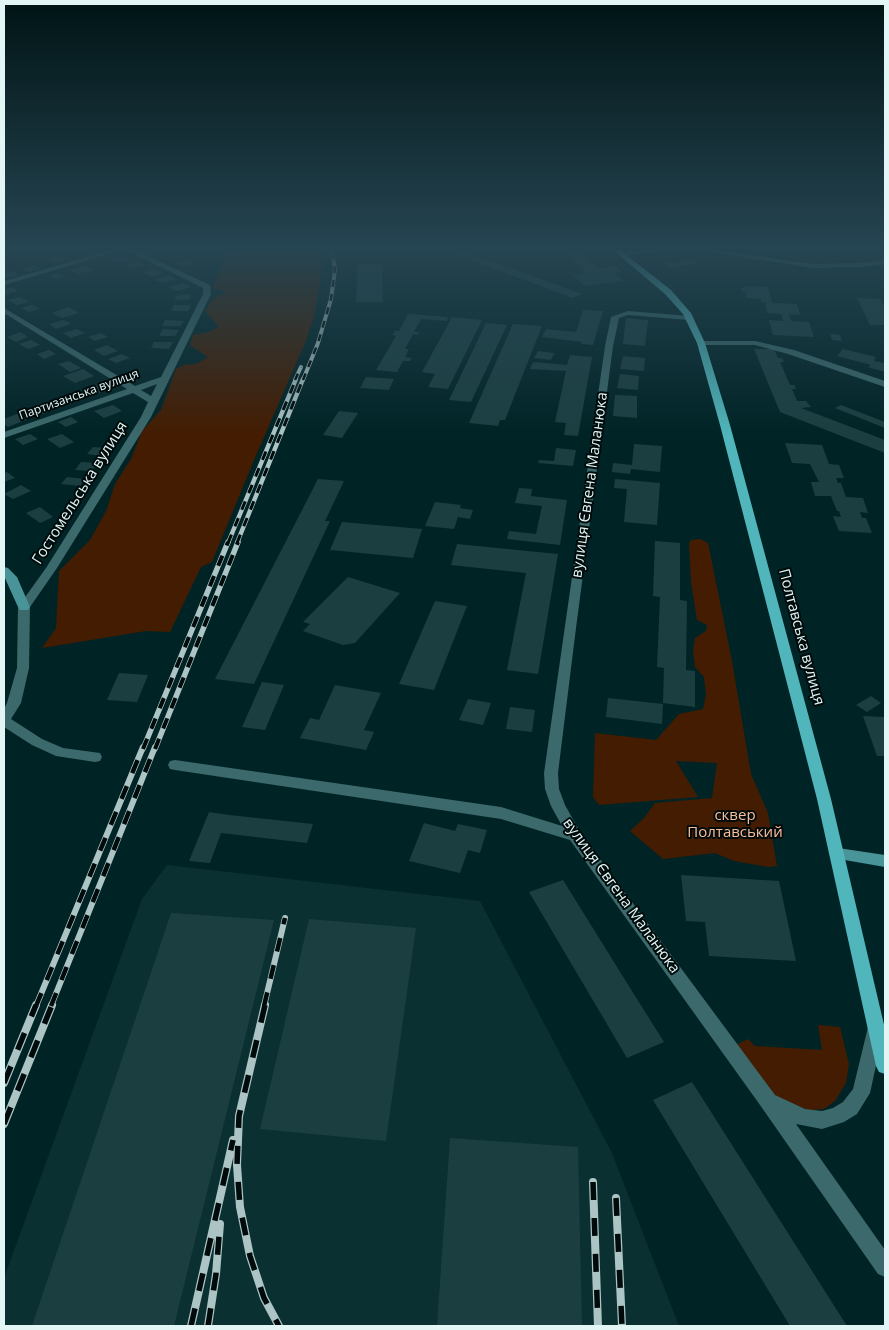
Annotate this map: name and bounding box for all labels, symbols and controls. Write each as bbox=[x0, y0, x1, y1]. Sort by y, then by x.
street label: Партизанська вулиця bbox=[17, 367, 141, 423]
street label: вулиця Євгена Маланюка bbox=[568, 391, 612, 579]
street label: Гостомельська вулиця bbox=[29, 418, 131, 568]
street label: Полтавська вулиця bbox=[774, 567, 828, 707]
park label: сквер Полтавський bbox=[687, 807, 783, 842]
street label: вулиця Євгена Маланюка bbox=[559, 815, 683, 977]

